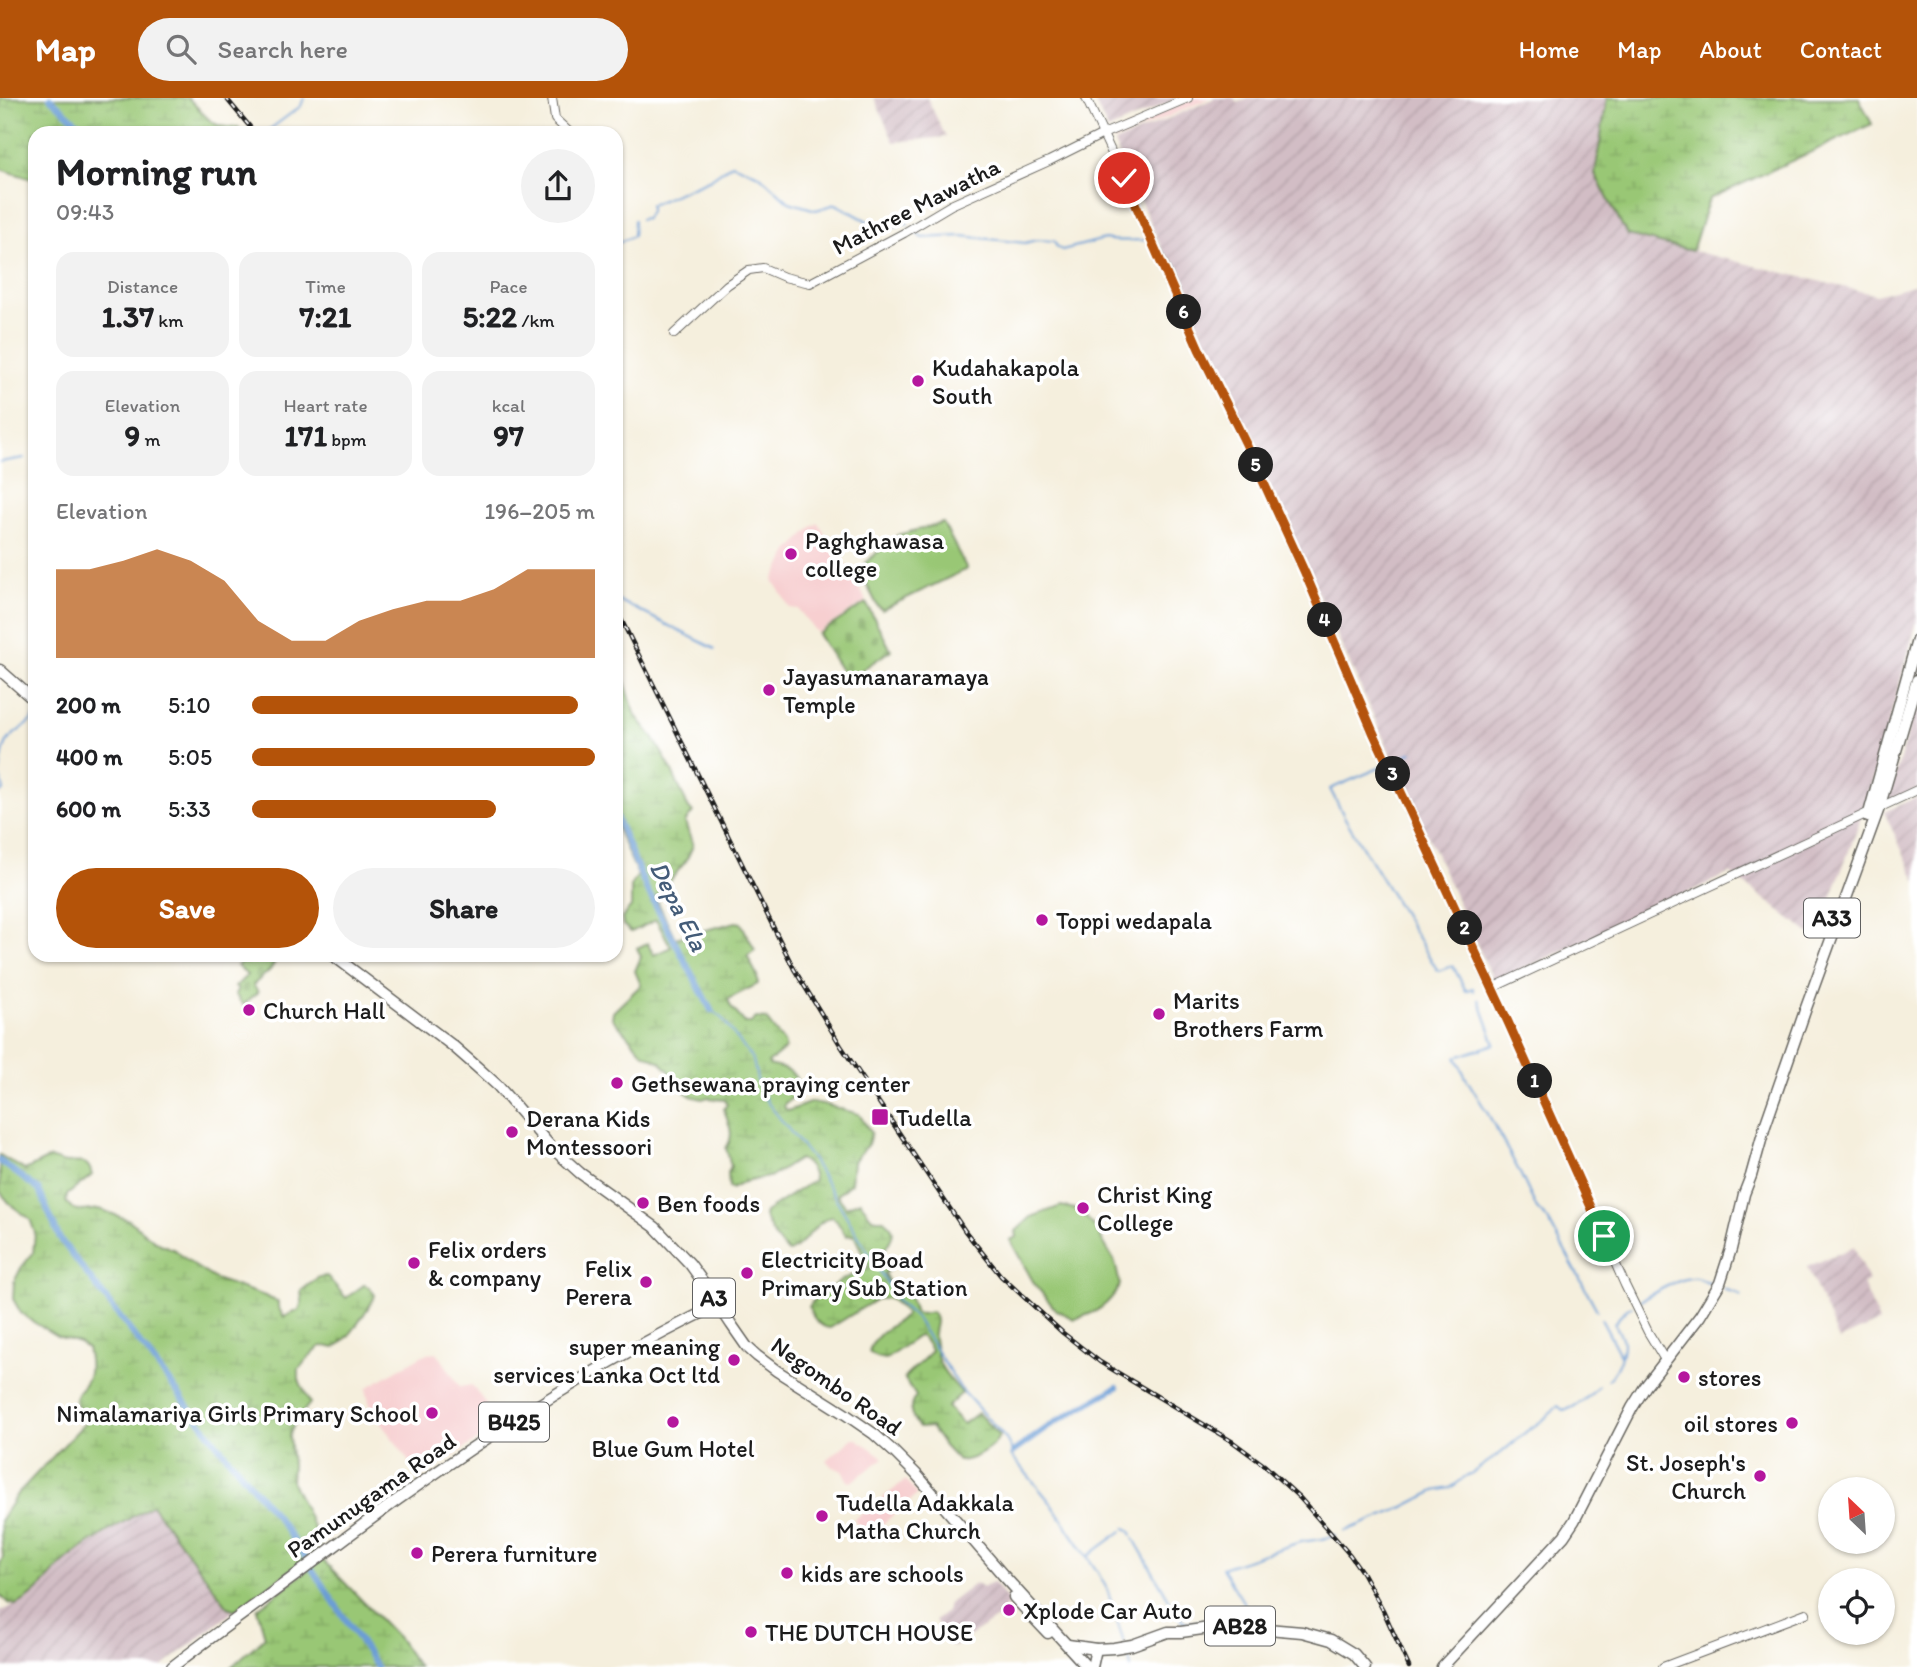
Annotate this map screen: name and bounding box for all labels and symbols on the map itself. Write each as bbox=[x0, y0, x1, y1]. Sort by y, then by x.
pin bbox=[1094, 148, 1154, 208]
street label: Mathree Mawatha bbox=[827, 151, 1005, 261]
pin: 6 bbox=[1166, 294, 1202, 330]
place label: Kudahakapola South bbox=[932, 353, 1080, 410]
marker: Kudahakapola South bbox=[910, 373, 926, 389]
pin: 5 bbox=[1238, 448, 1274, 482]
place label: Paghghawasa college bbox=[805, 526, 945, 583]
marker: Paghghawasa college bbox=[783, 546, 799, 562]
pin: 4 bbox=[1308, 602, 1342, 638]
place label: Jayasumanaramaya Temple bbox=[783, 662, 989, 719]
marker: Jayasumanaramaya Temple bbox=[761, 682, 777, 698]
pin: 3 bbox=[1376, 756, 1410, 792]
water label: Depa Ela bbox=[643, 855, 716, 957]
road number: A33 bbox=[1804, 898, 1860, 938]
place label: Toppi wedapala bbox=[1056, 906, 1213, 935]
pin: 2 bbox=[1448, 910, 1482, 946]
marker: Toppi wedapala bbox=[1034, 912, 1050, 928]
place label: Marits Brothers Farm bbox=[1173, 986, 1324, 1043]
place label: Church Hall bbox=[263, 996, 385, 1025]
marker: Church Hall bbox=[241, 1002, 257, 1018]
marker: Marits Brothers Farm bbox=[1151, 1006, 1167, 1022]
pin: 1 bbox=[1518, 1063, 1552, 1098]
place label: Gethsewana praying center bbox=[631, 1069, 910, 1098]
marker: Gethsewana praying center bbox=[609, 1075, 625, 1091]
place label: Tudella bbox=[896, 1103, 972, 1132]
place label: Derana Kids Montessoori bbox=[526, 1104, 652, 1161]
marker: Tudella bbox=[870, 1107, 890, 1127]
marker: Derana Kids Montessoori bbox=[504, 1124, 520, 1140]
place label: Christ King College bbox=[1097, 1180, 1213, 1237]
place label: Ben foods bbox=[657, 1189, 760, 1218]
marker: Ben foods bbox=[635, 1195, 651, 1211]
marker: Christ King College bbox=[1075, 1200, 1091, 1216]
pin bbox=[1574, 1206, 1634, 1266]
place label: Felix orders & company bbox=[428, 1235, 547, 1292]
place label: Electricity Boad Primary Sub Station bbox=[761, 1245, 968, 1302]
place label: Felix Perera bbox=[565, 1254, 633, 1311]
marker: Felix orders & company bbox=[406, 1255, 422, 1271]
marker: Electricity Boad Primary Sub Station bbox=[739, 1265, 755, 1281]
marker: Felix Perera bbox=[638, 1274, 654, 1290]
road number: A3 bbox=[693, 1278, 735, 1317]
street label: Negombo Road bbox=[766, 1330, 908, 1442]
place label: super meaning services Lanka Oct ltd bbox=[493, 1332, 721, 1389]
marker: super meaning services Lanka Oct ltd bbox=[726, 1352, 742, 1368]
place label: stores bbox=[1698, 1363, 1762, 1392]
marker: stores bbox=[1676, 1369, 1692, 1385]
place label: Nimalamariya Girls Primary School bbox=[56, 1399, 418, 1428]
road number: B425 bbox=[479, 1402, 549, 1442]
marker: Nimalamariya Girls Primary School bbox=[424, 1405, 440, 1421]
place label: oil stores bbox=[1684, 1409, 1778, 1438]
marker: Blue Gum Hotel bbox=[665, 1414, 681, 1430]
marker: oil stores bbox=[1784, 1415, 1800, 1431]
street label: Pamunugama Road bbox=[281, 1426, 461, 1564]
place label: Blue Gum Hotel bbox=[591, 1434, 755, 1463]
place label: St. Joseph's Church bbox=[1626, 1448, 1746, 1505]
marker: St. Joseph's Church bbox=[1752, 1468, 1768, 1484]
north arrow bbox=[1818, 1477, 1895, 1554]
place label: Tudella Adakkala Matha Church bbox=[836, 1488, 1014, 1545]
marker: Tudella Adakkala Matha Church bbox=[814, 1508, 830, 1524]
place label: Perera furniture bbox=[431, 1539, 597, 1568]
marker: Perera furniture bbox=[409, 1545, 425, 1561]
place label: kids are schools bbox=[801, 1559, 964, 1588]
marker: kids are schools bbox=[779, 1565, 795, 1581]
place label: Xplode Car Auto bbox=[1023, 1596, 1192, 1625]
marker: Xplode Car Auto bbox=[1001, 1602, 1017, 1618]
road number: AB28 bbox=[1205, 1606, 1275, 1646]
place label: THE DUTCH HOUSE bbox=[765, 1618, 973, 1647]
marker: THE DUTCH HOUSE bbox=[743, 1624, 759, 1640]

